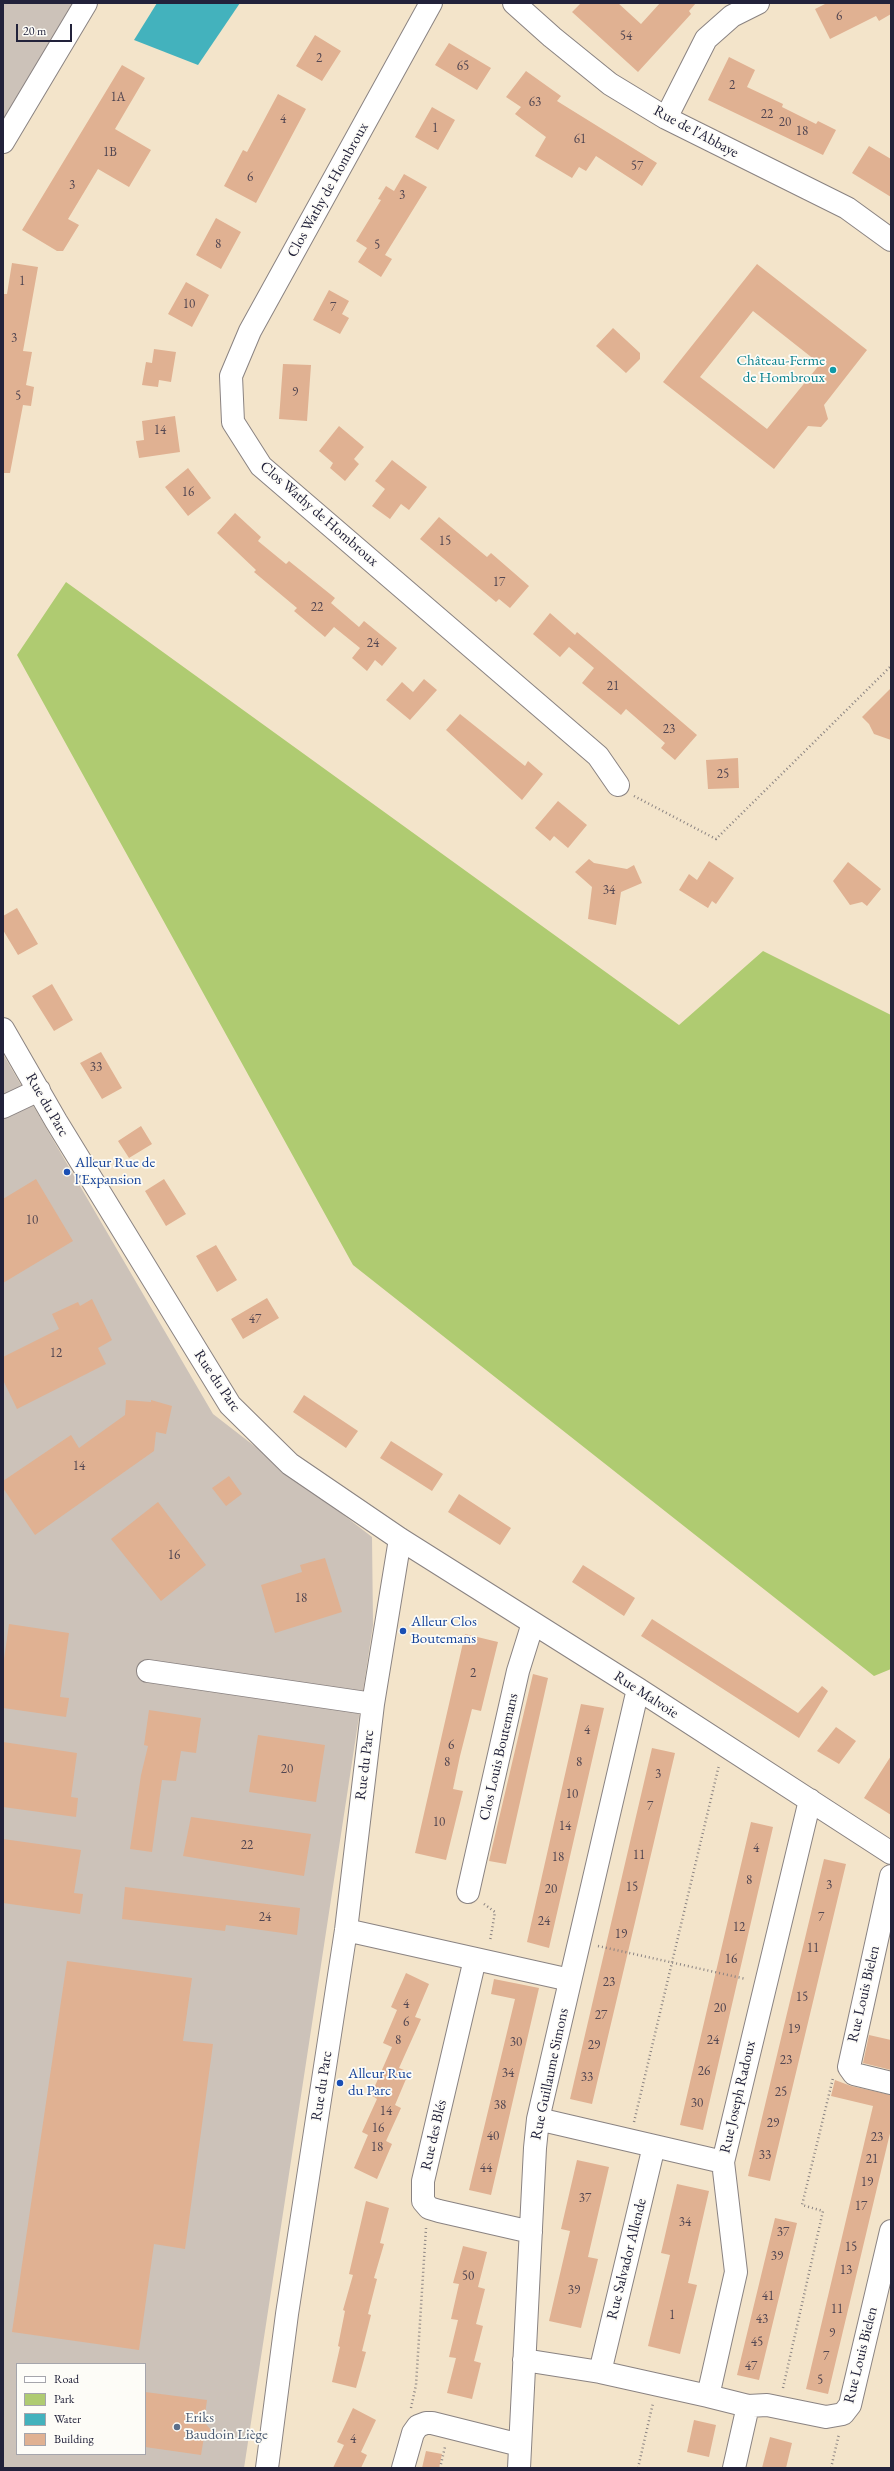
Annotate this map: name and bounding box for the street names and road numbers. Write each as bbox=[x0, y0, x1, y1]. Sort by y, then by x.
street label: Rue de l'Abbaye bbox=[650, 102, 742, 162]
street label: Clos Wathy de Hombroux bbox=[283, 119, 373, 261]
street label: Clos Wathy de Hombroux bbox=[256, 458, 382, 570]
street label: Rue du Parc bbox=[22, 1070, 72, 1140]
street label: Rue du Parc bbox=[190, 1347, 244, 1415]
street label: Rue Malvoie bbox=[610, 1667, 682, 1723]
street label: Clos Louis Boutemans bbox=[476, 1692, 522, 1822]
street label: Rue du Parc bbox=[352, 1729, 378, 1801]
street label: Rue Louis Bielen bbox=[844, 1944, 884, 2044]
street label: Rue Guillaume Simons bbox=[527, 2007, 573, 2141]
street label: Rue Joseph Radoux bbox=[716, 2039, 760, 2155]
street label: Rue du Parc bbox=[308, 2050, 336, 2122]
street label: Rue des Blés bbox=[417, 2098, 451, 2172]
street label: Rue Salvador Allende bbox=[603, 2197, 651, 2321]
street label: Rue Louis Bielen bbox=[840, 2305, 882, 2405]

